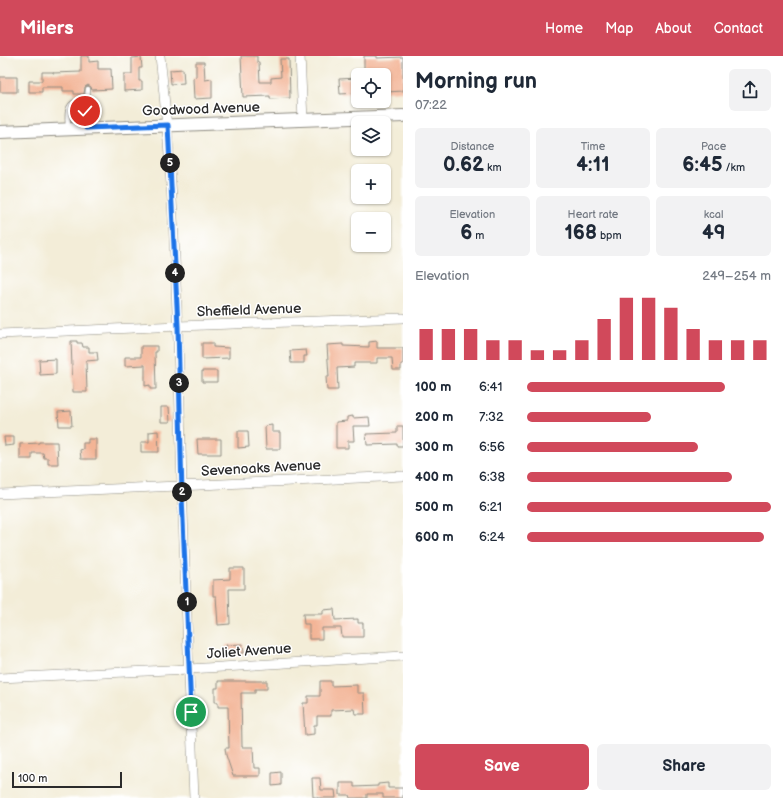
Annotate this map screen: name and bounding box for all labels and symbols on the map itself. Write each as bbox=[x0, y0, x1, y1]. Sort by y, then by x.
pin bbox=[68, 94, 102, 128]
street label: Goodwood Avenue bbox=[142, 98, 260, 120]
pin: 5 bbox=[160, 153, 180, 173]
pin: 4 bbox=[165, 263, 185, 283]
street label: Sheffield Avenue bbox=[196, 300, 302, 320]
pin: 3 bbox=[169, 373, 189, 393]
street label: Sevenoaks Avenue bbox=[201, 456, 321, 480]
pin: 2 bbox=[172, 482, 192, 502]
pin: 1 bbox=[177, 592, 197, 612]
street label: Joliet Avenue bbox=[206, 640, 292, 662]
pin bbox=[174, 695, 208, 729]
scale bar bbox=[12, 770, 122, 789]

